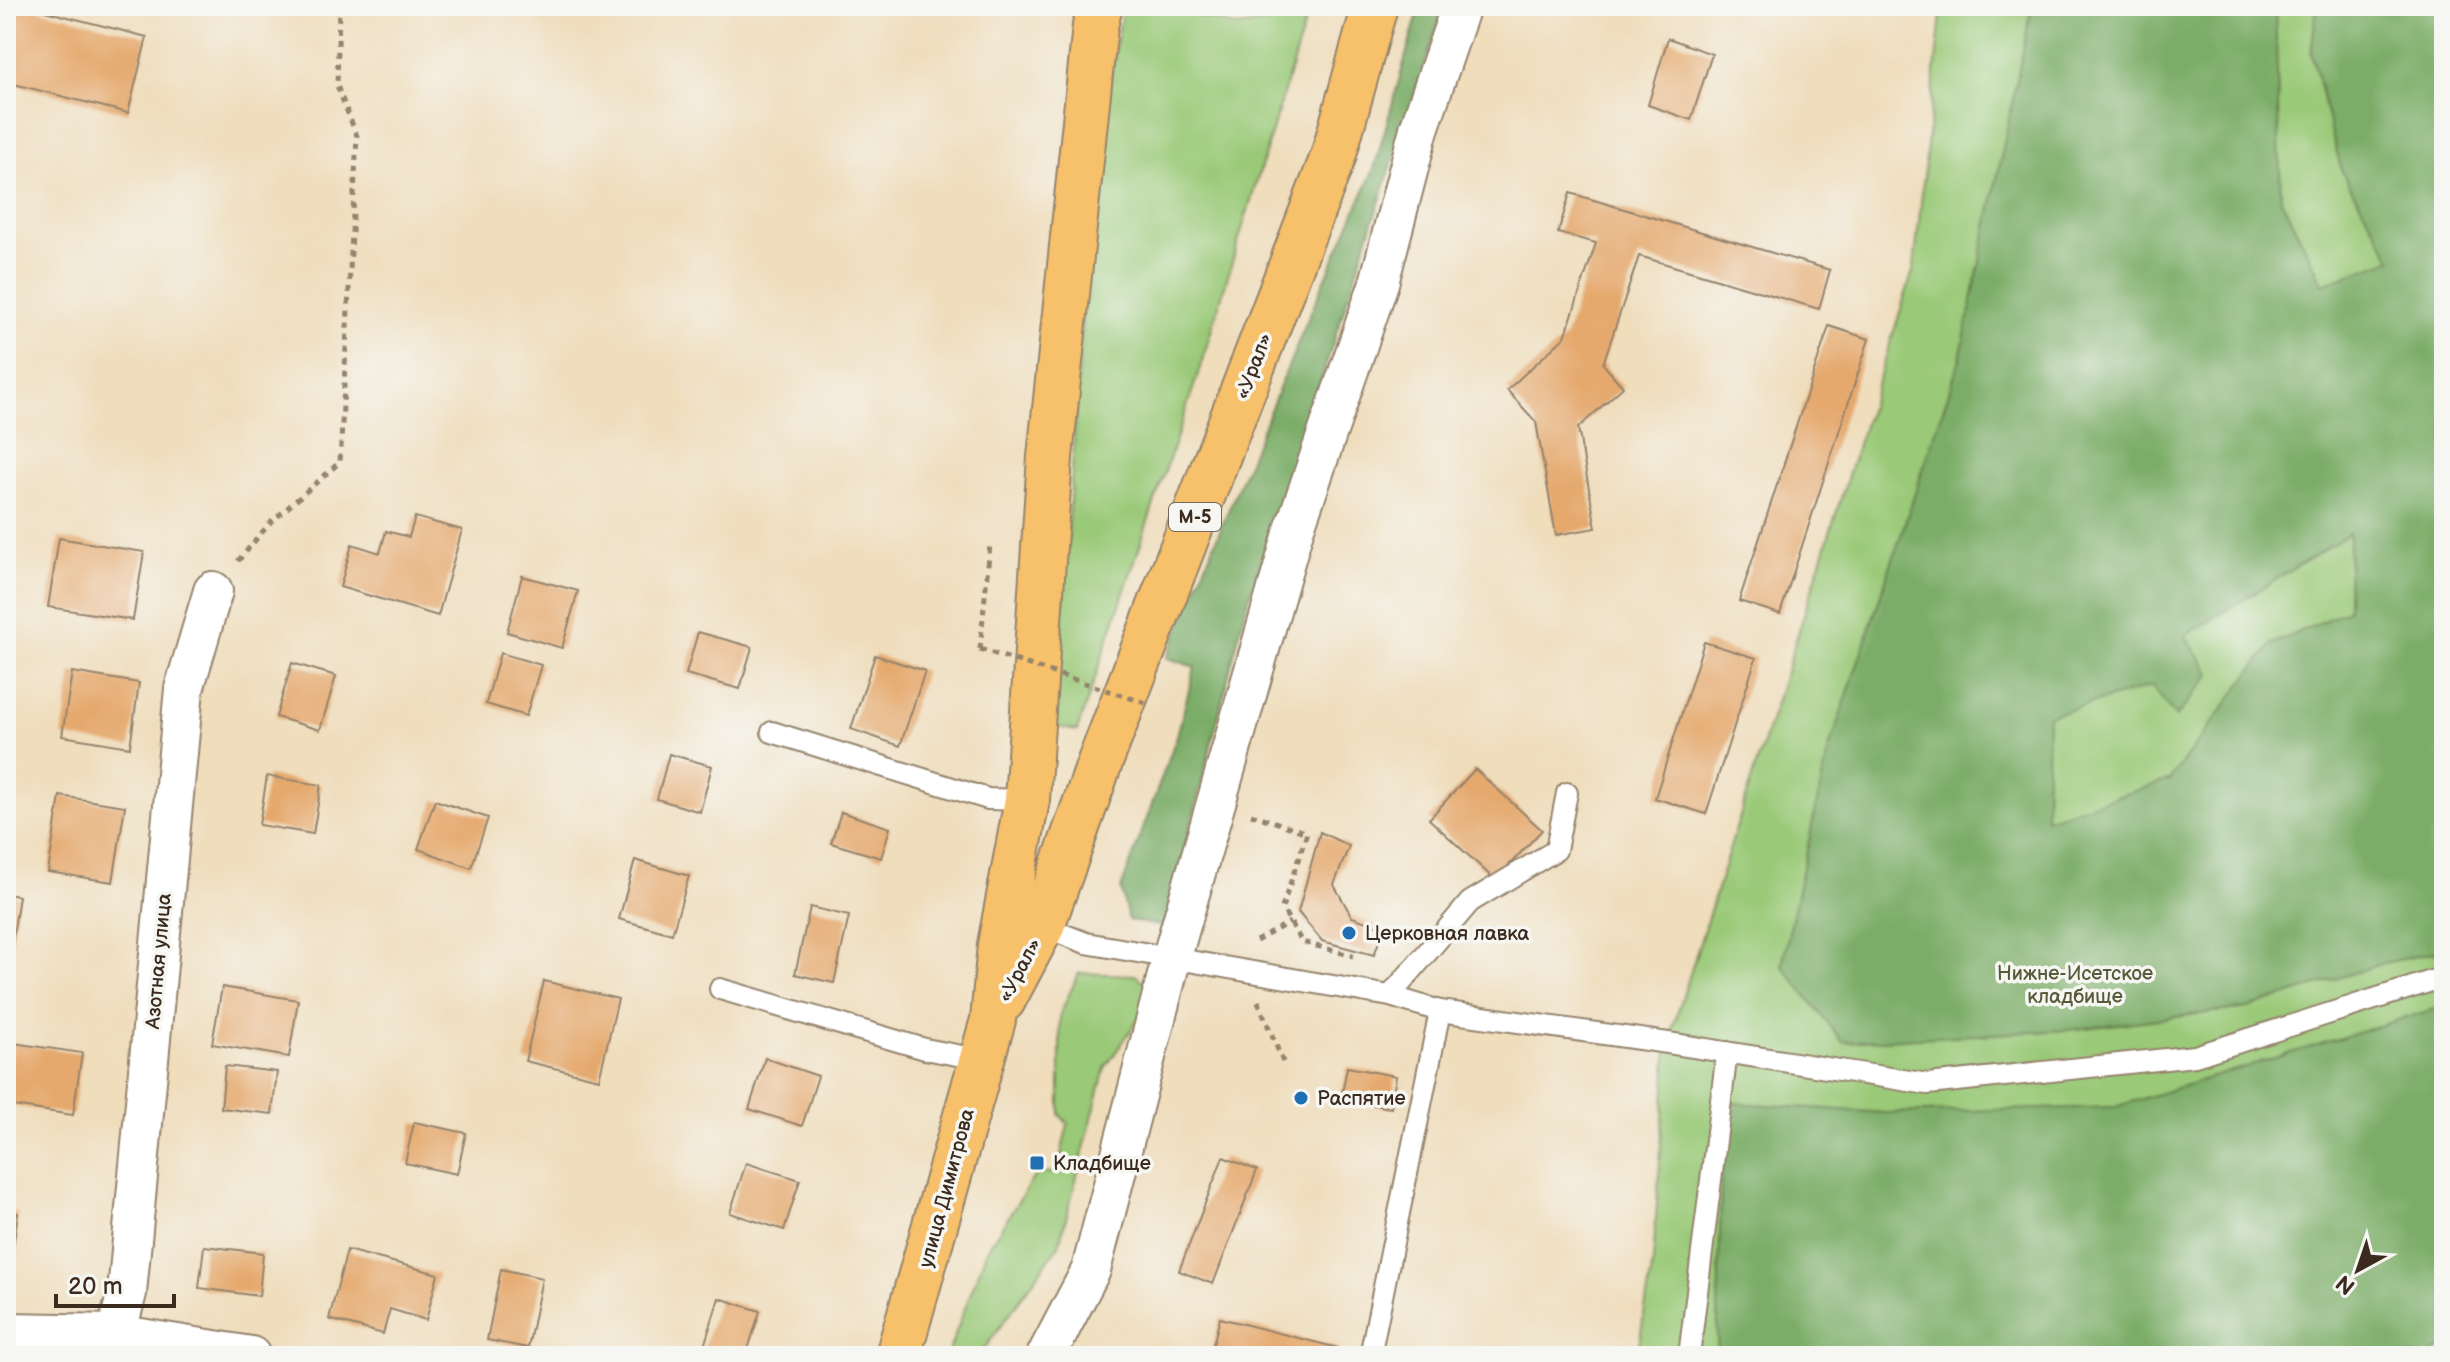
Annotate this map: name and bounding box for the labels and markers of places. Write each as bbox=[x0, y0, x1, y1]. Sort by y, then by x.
place label: Церковная лавка bbox=[1365, 922, 1530, 946]
marker: Церковная лавка bbox=[1340, 924, 1358, 942]
place label: Распятие bbox=[1317, 1087, 1406, 1111]
marker: Распятие bbox=[1292, 1089, 1310, 1107]
place label: Кладбище bbox=[1053, 1152, 1151, 1176]
marker: Кладбище bbox=[1028, 1154, 1046, 1172]

